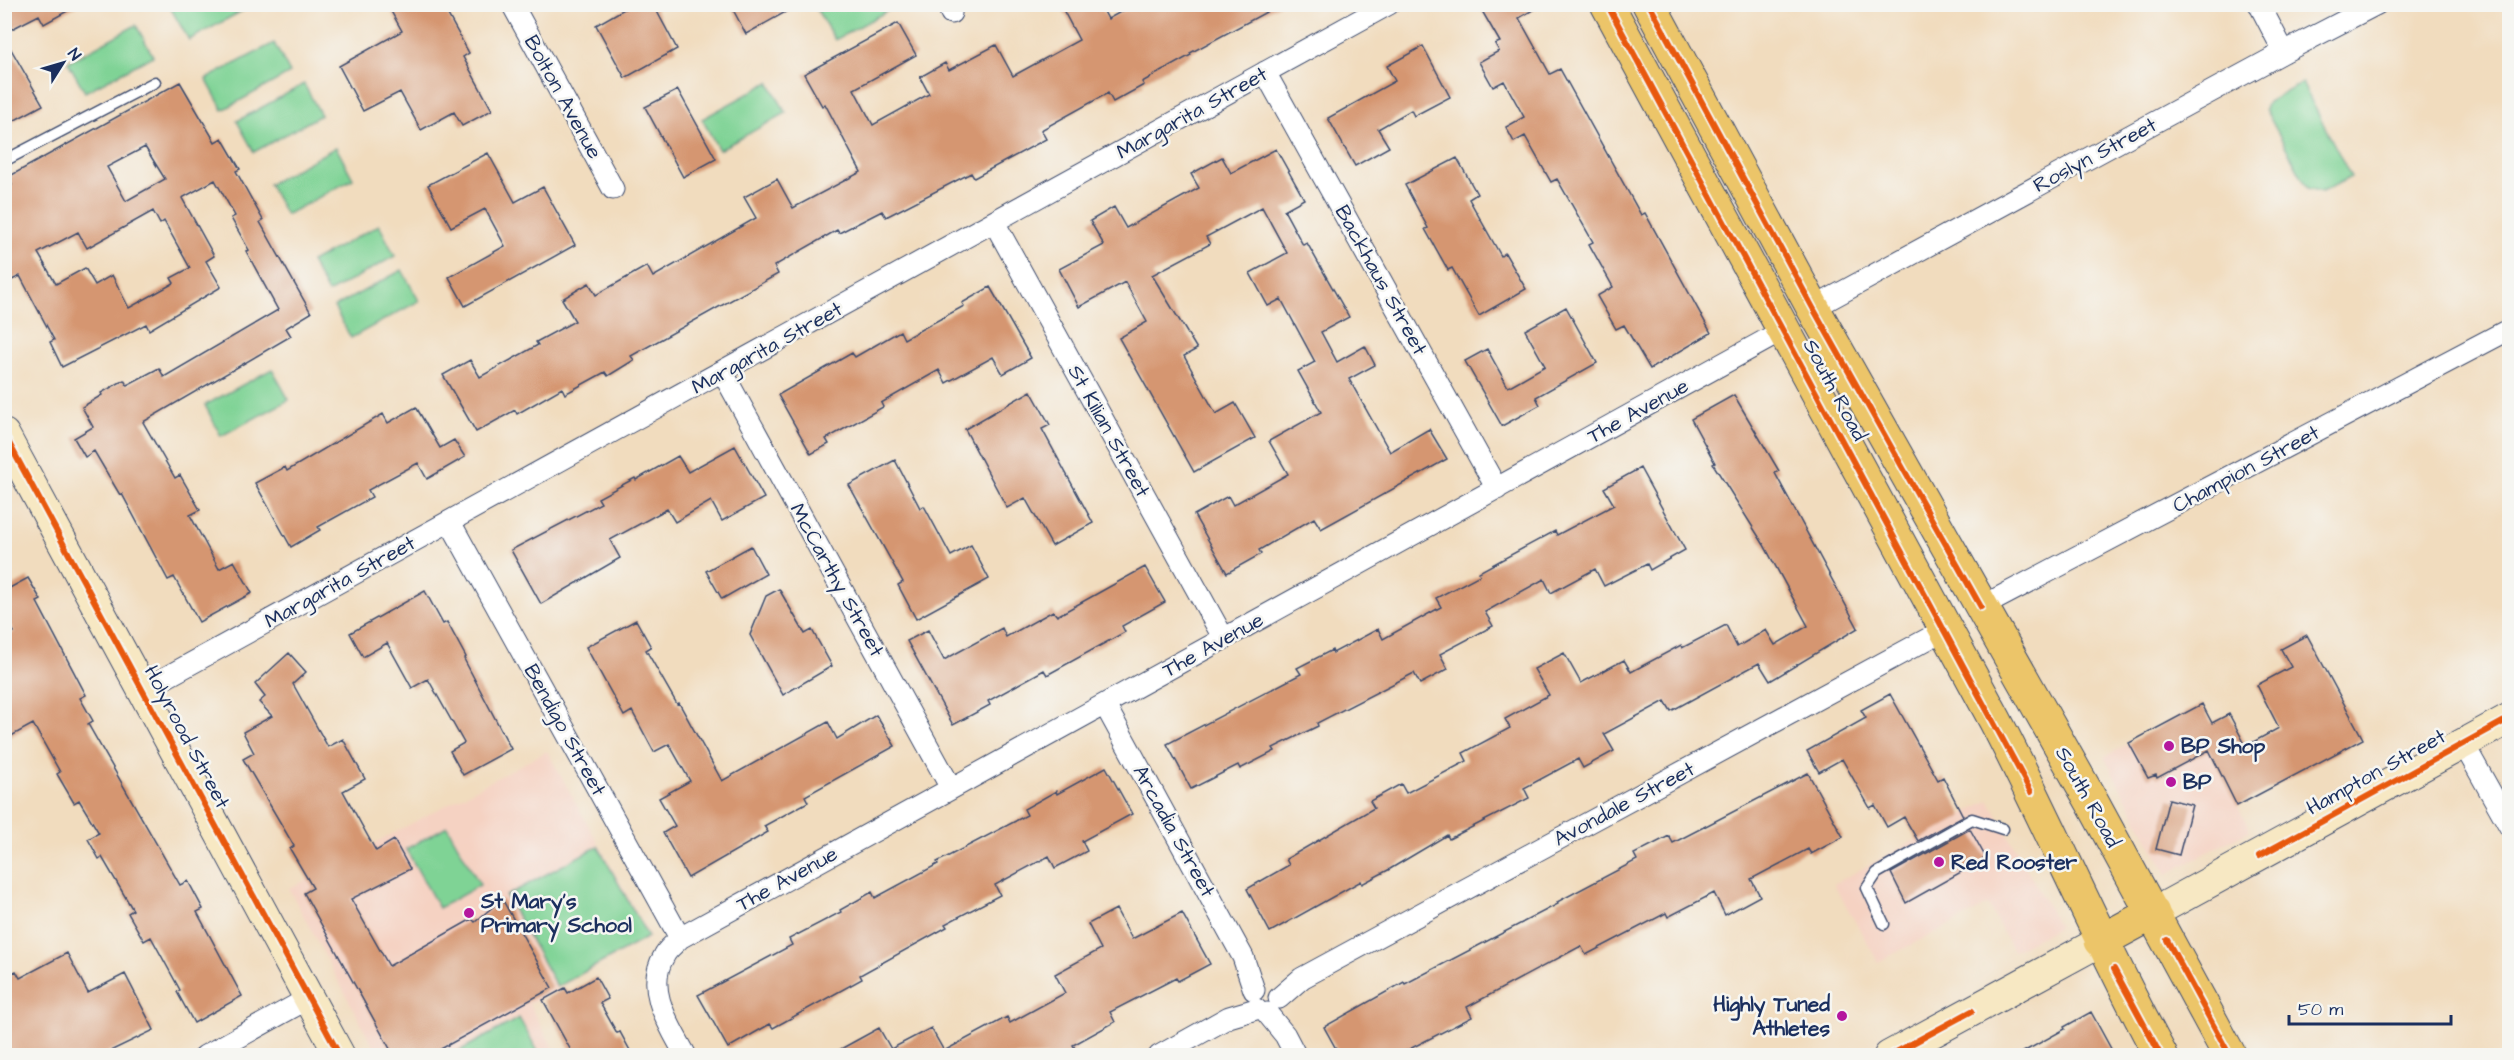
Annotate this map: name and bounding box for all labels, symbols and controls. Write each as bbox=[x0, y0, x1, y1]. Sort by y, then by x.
street label: Bolton Avenue bbox=[517, 30, 609, 164]
north arrow bbox=[33, 33, 93, 93]
text: N bbox=[62, 44, 86, 65]
street label: Margarita Street bbox=[1111, 59, 1274, 168]
street label: Roslyn Street bbox=[2028, 110, 2163, 201]
street label: Backhaus Street bbox=[1328, 200, 1434, 361]
street label: Margarita Street bbox=[686, 294, 849, 403]
street label: South Road bbox=[1796, 334, 1874, 446]
street label: St Kilian Street bbox=[1061, 360, 1158, 503]
street label: The Avenue bbox=[1582, 371, 1694, 451]
street label: Champion Street bbox=[2167, 418, 2326, 521]
street label: McCarthy Street bbox=[781, 498, 891, 663]
street label: Margarita Street bbox=[259, 528, 422, 637]
street label: The Avenue bbox=[1157, 605, 1269, 685]
street label: Bendigo Street bbox=[515, 659, 613, 803]
street label: Holyrood Street bbox=[135, 660, 237, 815]
street label: Hampton Street bbox=[2301, 721, 2452, 823]
place label: BP Shop bbox=[2181, 732, 2265, 762]
marker: BP Shop bbox=[2162, 739, 2176, 753]
street label: South Road bbox=[2048, 741, 2128, 853]
street label: Avondale Street bbox=[1548, 754, 1700, 853]
street label: Arcadia Street bbox=[1126, 760, 1223, 903]
place label: BP bbox=[2183, 768, 2212, 797]
marker: BP bbox=[2164, 775, 2178, 789]
street label: The Avenue bbox=[731, 839, 843, 919]
place label: Red Rooster bbox=[1951, 848, 2077, 877]
marker: Red Rooster bbox=[1932, 855, 1946, 869]
place label: St Mary's Primary School bbox=[480, 887, 633, 943]
marker: St Mary's Primary School bbox=[462, 906, 476, 920]
scale bar bbox=[2289, 988, 2451, 1026]
place label: Highly Tuned Athletes bbox=[1713, 990, 1830, 1043]
text: 50 m bbox=[2298, 997, 2343, 1022]
marker: Highly Tuned Athletes bbox=[1835, 1009, 1849, 1023]

